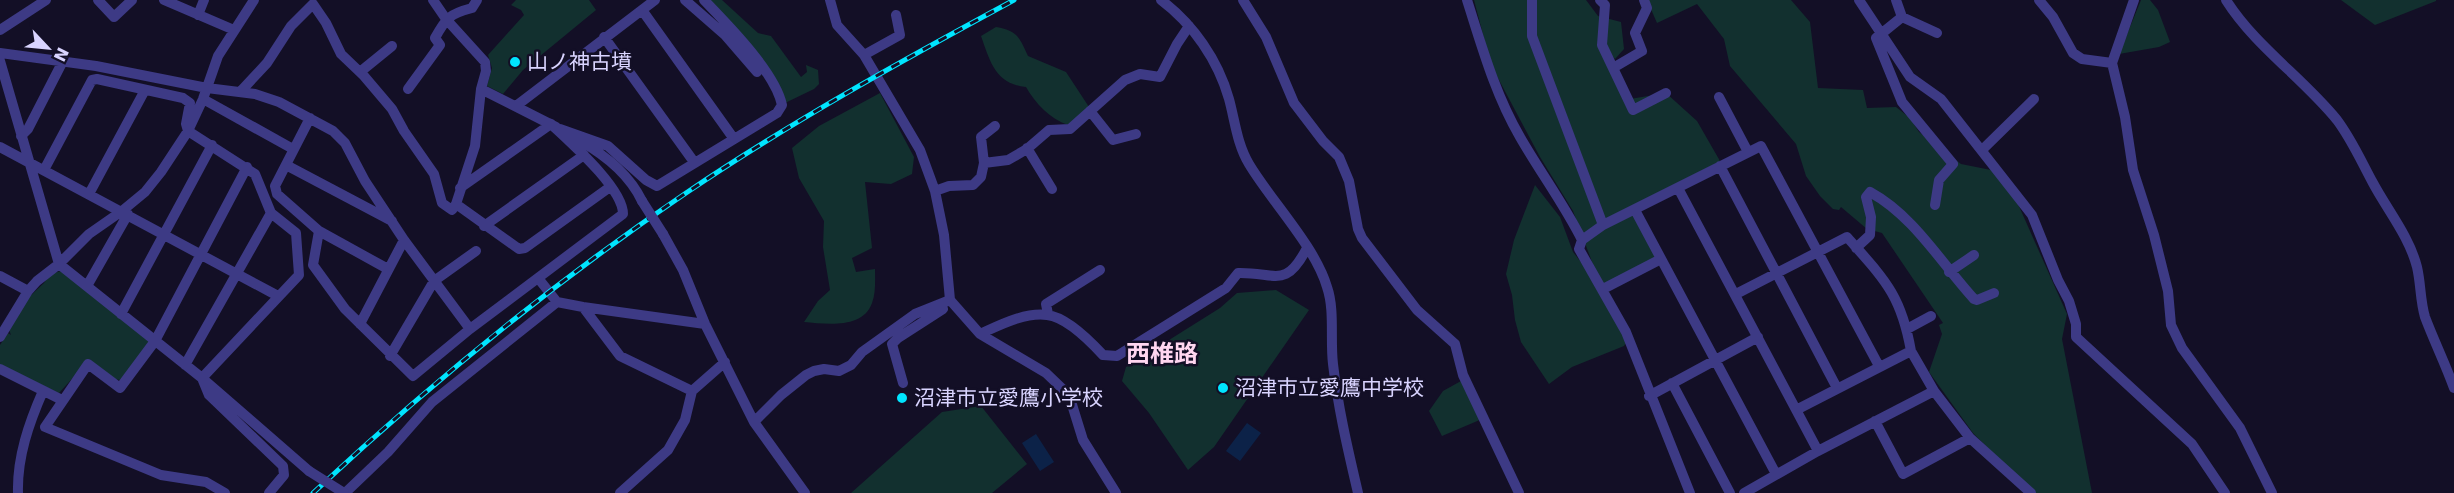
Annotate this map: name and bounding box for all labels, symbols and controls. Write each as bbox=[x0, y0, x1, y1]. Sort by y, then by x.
north arrow bbox=[18, 18, 78, 78]
text: N bbox=[50, 44, 73, 65]
place label: 山ノ神古墳 bbox=[527, 50, 632, 74]
marker: 山ノ神古墳 bbox=[508, 55, 522, 69]
district label: 西椎路 bbox=[1126, 340, 1198, 368]
place label: 沼津市立愛鷹中学校 bbox=[1235, 376, 1424, 400]
marker: 沼津市立愛鷹中学校 bbox=[1216, 381, 1230, 395]
place label: 沼津市立愛鷹小学校 bbox=[914, 386, 1103, 410]
marker: 沼津市立愛鷹小学校 bbox=[895, 391, 909, 405]

